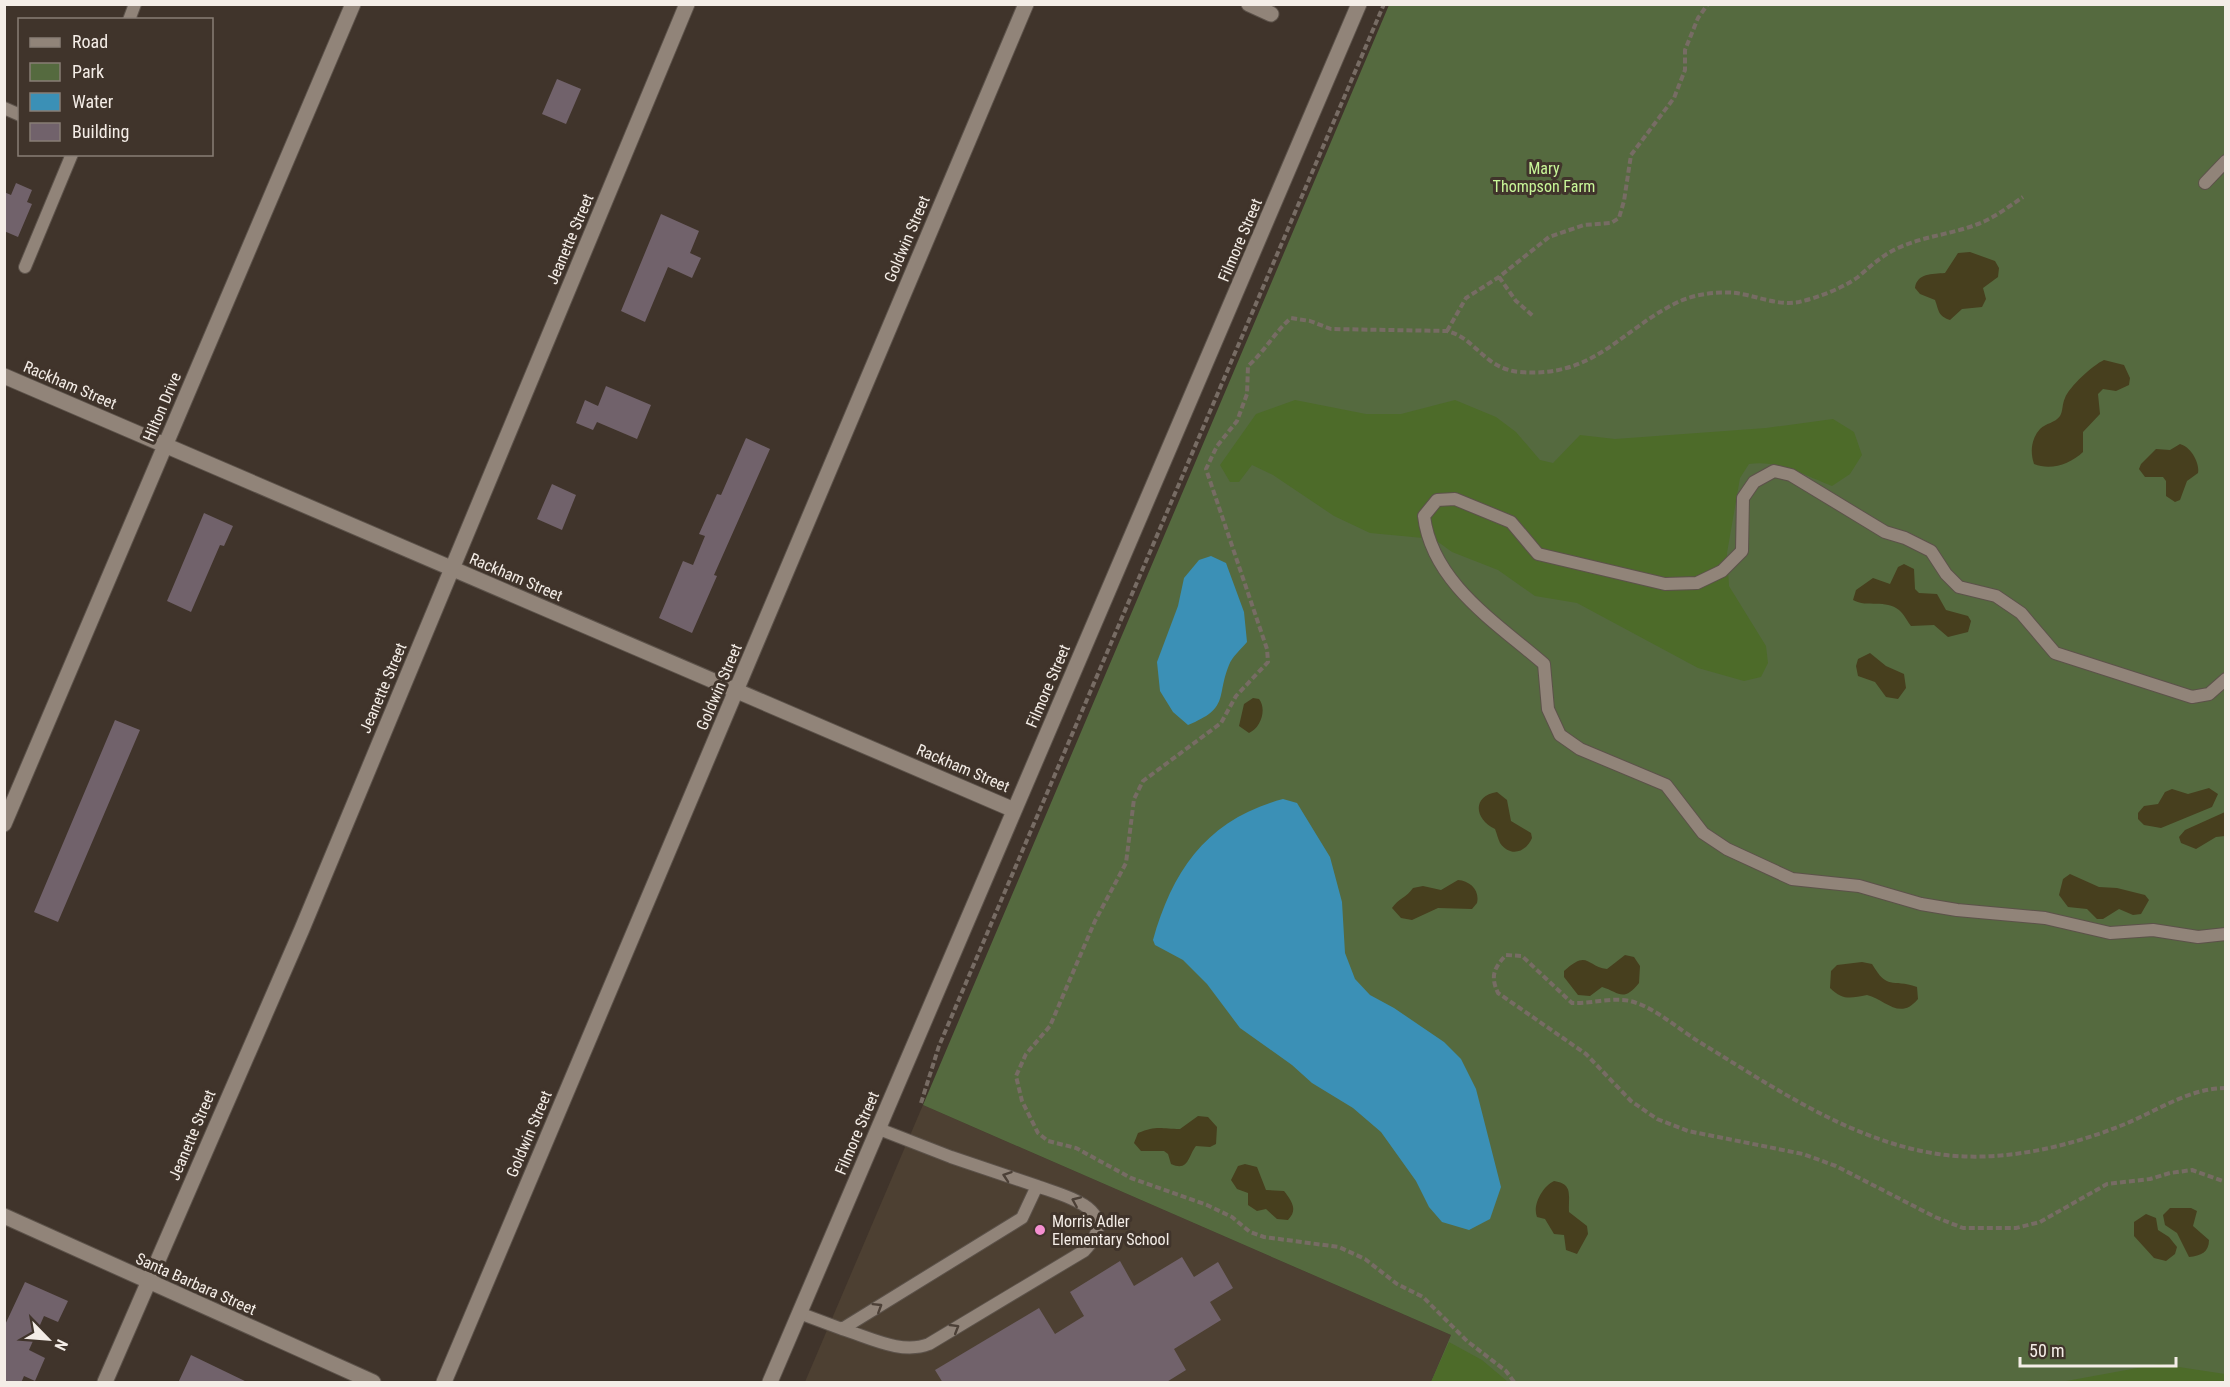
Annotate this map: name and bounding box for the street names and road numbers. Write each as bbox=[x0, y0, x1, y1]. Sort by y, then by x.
street label: Jeanette Street bbox=[542, 191, 598, 287]
street label: Goldwin Street bbox=[880, 193, 934, 285]
street label: Filmore Street bbox=[1214, 195, 1266, 284]
street label: Rackham Street bbox=[21, 357, 120, 413]
street label: Hilton Drive bbox=[139, 370, 185, 444]
street label: Rackham Street bbox=[467, 549, 566, 605]
street label: Jeanette Street bbox=[355, 640, 411, 736]
street label: Goldwin Street bbox=[692, 641, 746, 733]
street label: Filmore Street bbox=[1022, 641, 1074, 730]
street label: Rackham Street bbox=[914, 740, 1013, 796]
street label: Jeanette Street bbox=[164, 1087, 220, 1183]
street label: Goldwin Street bbox=[502, 1088, 556, 1180]
street label: Filmore Street bbox=[831, 1088, 883, 1177]
street label: Santa Barbara Street bbox=[133, 1249, 259, 1319]

